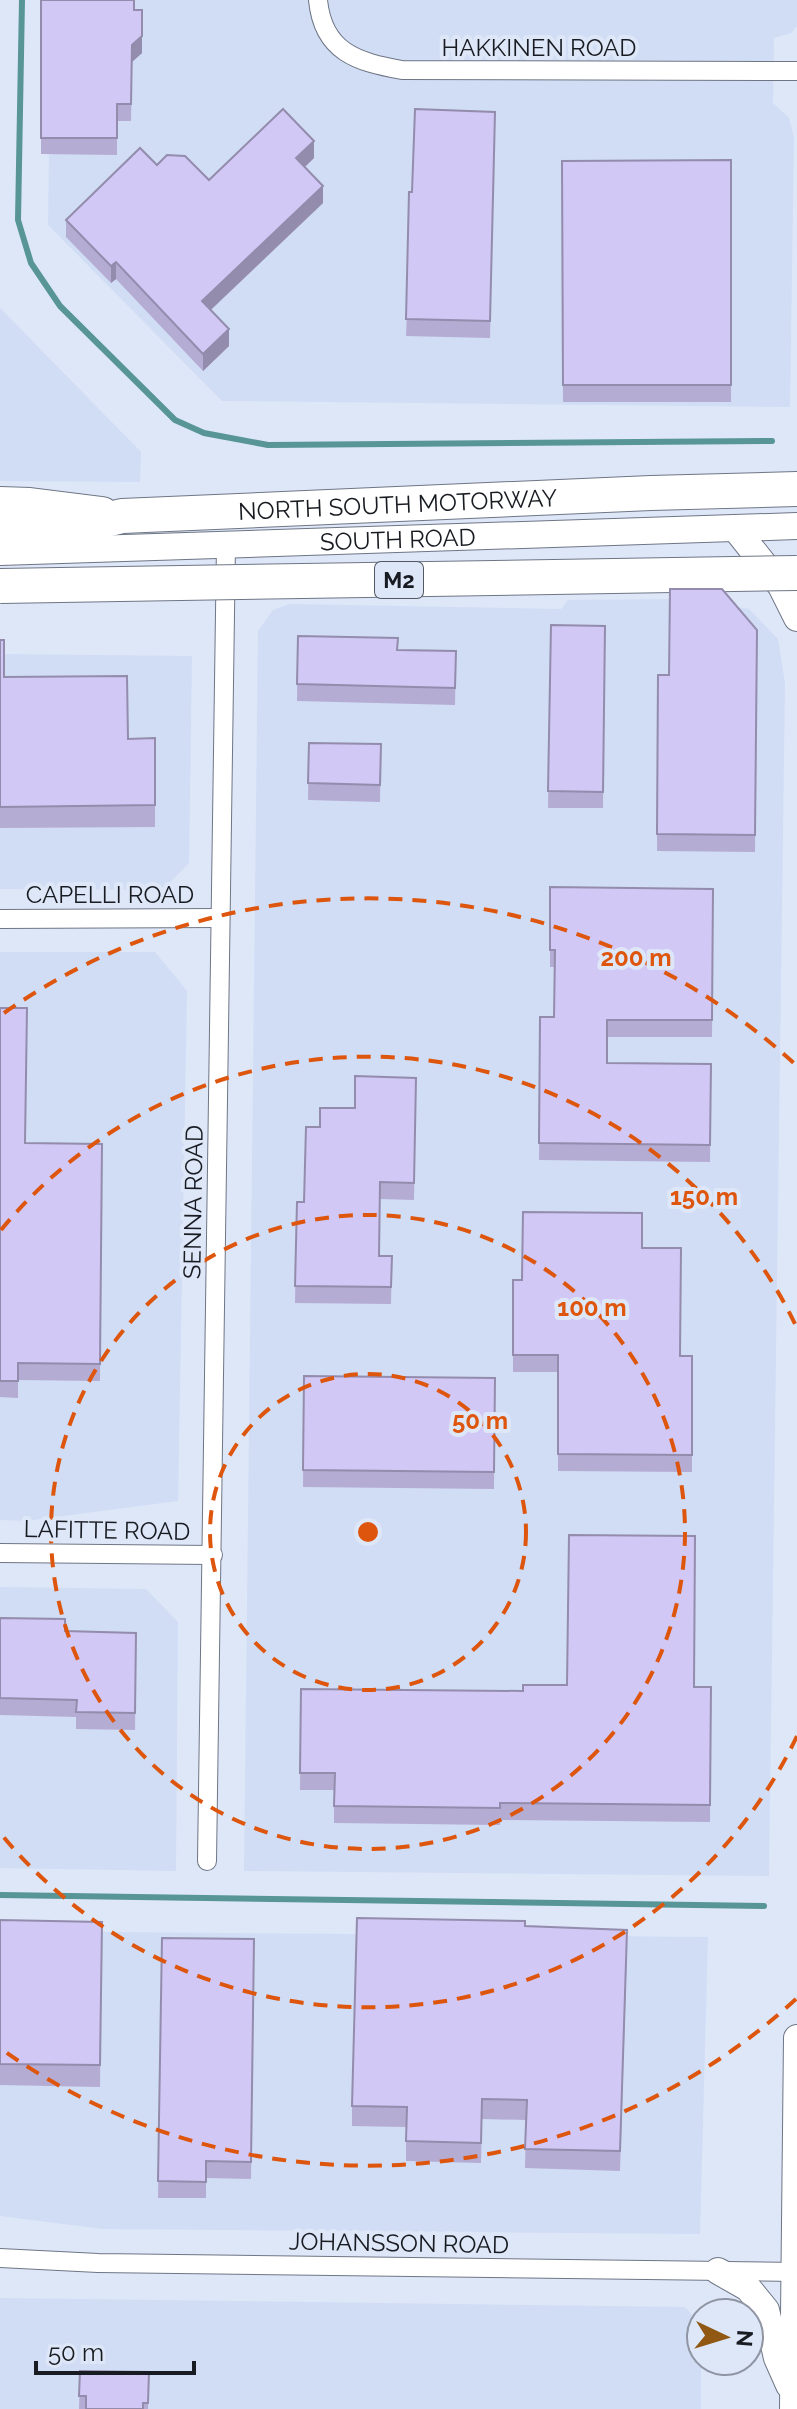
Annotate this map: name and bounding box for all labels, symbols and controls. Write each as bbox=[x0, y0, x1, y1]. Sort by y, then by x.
street label: HAKKINEN ROAD bbox=[441, 33, 637, 62]
street label: NORTH SOUTH MOTORWAY bbox=[238, 483, 558, 525]
street label: SOUTH ROAD bbox=[319, 522, 476, 556]
road number: M2 bbox=[375, 562, 423, 598]
street label: CAPELLI ROAD bbox=[26, 880, 194, 909]
text: 200 m bbox=[600, 943, 672, 972]
street label: SENNA ROAD bbox=[177, 1125, 209, 1279]
text: 150 m bbox=[670, 1182, 738, 1211]
text: 100 m bbox=[557, 1293, 627, 1322]
text: 50 m bbox=[452, 1406, 508, 1435]
street label: LAFITTE ROAD bbox=[23, 1514, 191, 1546]
centre of rings bbox=[354, 1518, 382, 1546]
street label: JOHANSSON ROAD bbox=[289, 2227, 509, 2259]
north arrow bbox=[685, 2297, 765, 2377]
scale bar bbox=[36, 2325, 194, 2375]
text: N bbox=[731, 2329, 759, 2348]
text: 50 m bbox=[48, 2338, 104, 2367]

